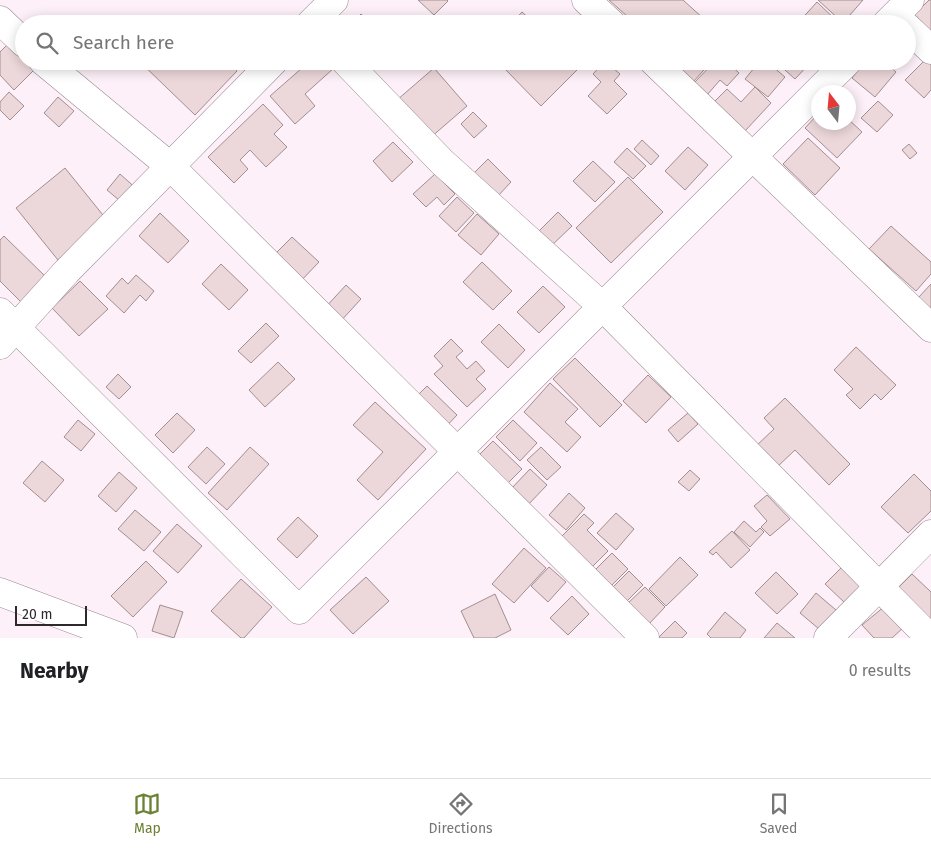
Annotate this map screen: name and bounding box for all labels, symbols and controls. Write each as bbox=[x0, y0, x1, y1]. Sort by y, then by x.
search box bbox=[15, 15, 916, 70]
icon: search bbox=[33, 29, 61, 57]
text: Search here bbox=[73, 31, 174, 54]
north arrow bbox=[811, 85, 856, 130]
scale bar bbox=[15, 603, 88, 626]
text: 20 m bbox=[22, 606, 52, 623]
text: Nearby bbox=[20, 658, 88, 684]
text: 0 results bbox=[849, 661, 911, 680]
tab: Map bbox=[133, 790, 161, 837]
tab: Directions bbox=[428, 790, 493, 837]
tab: Saved bbox=[760, 790, 798, 837]

